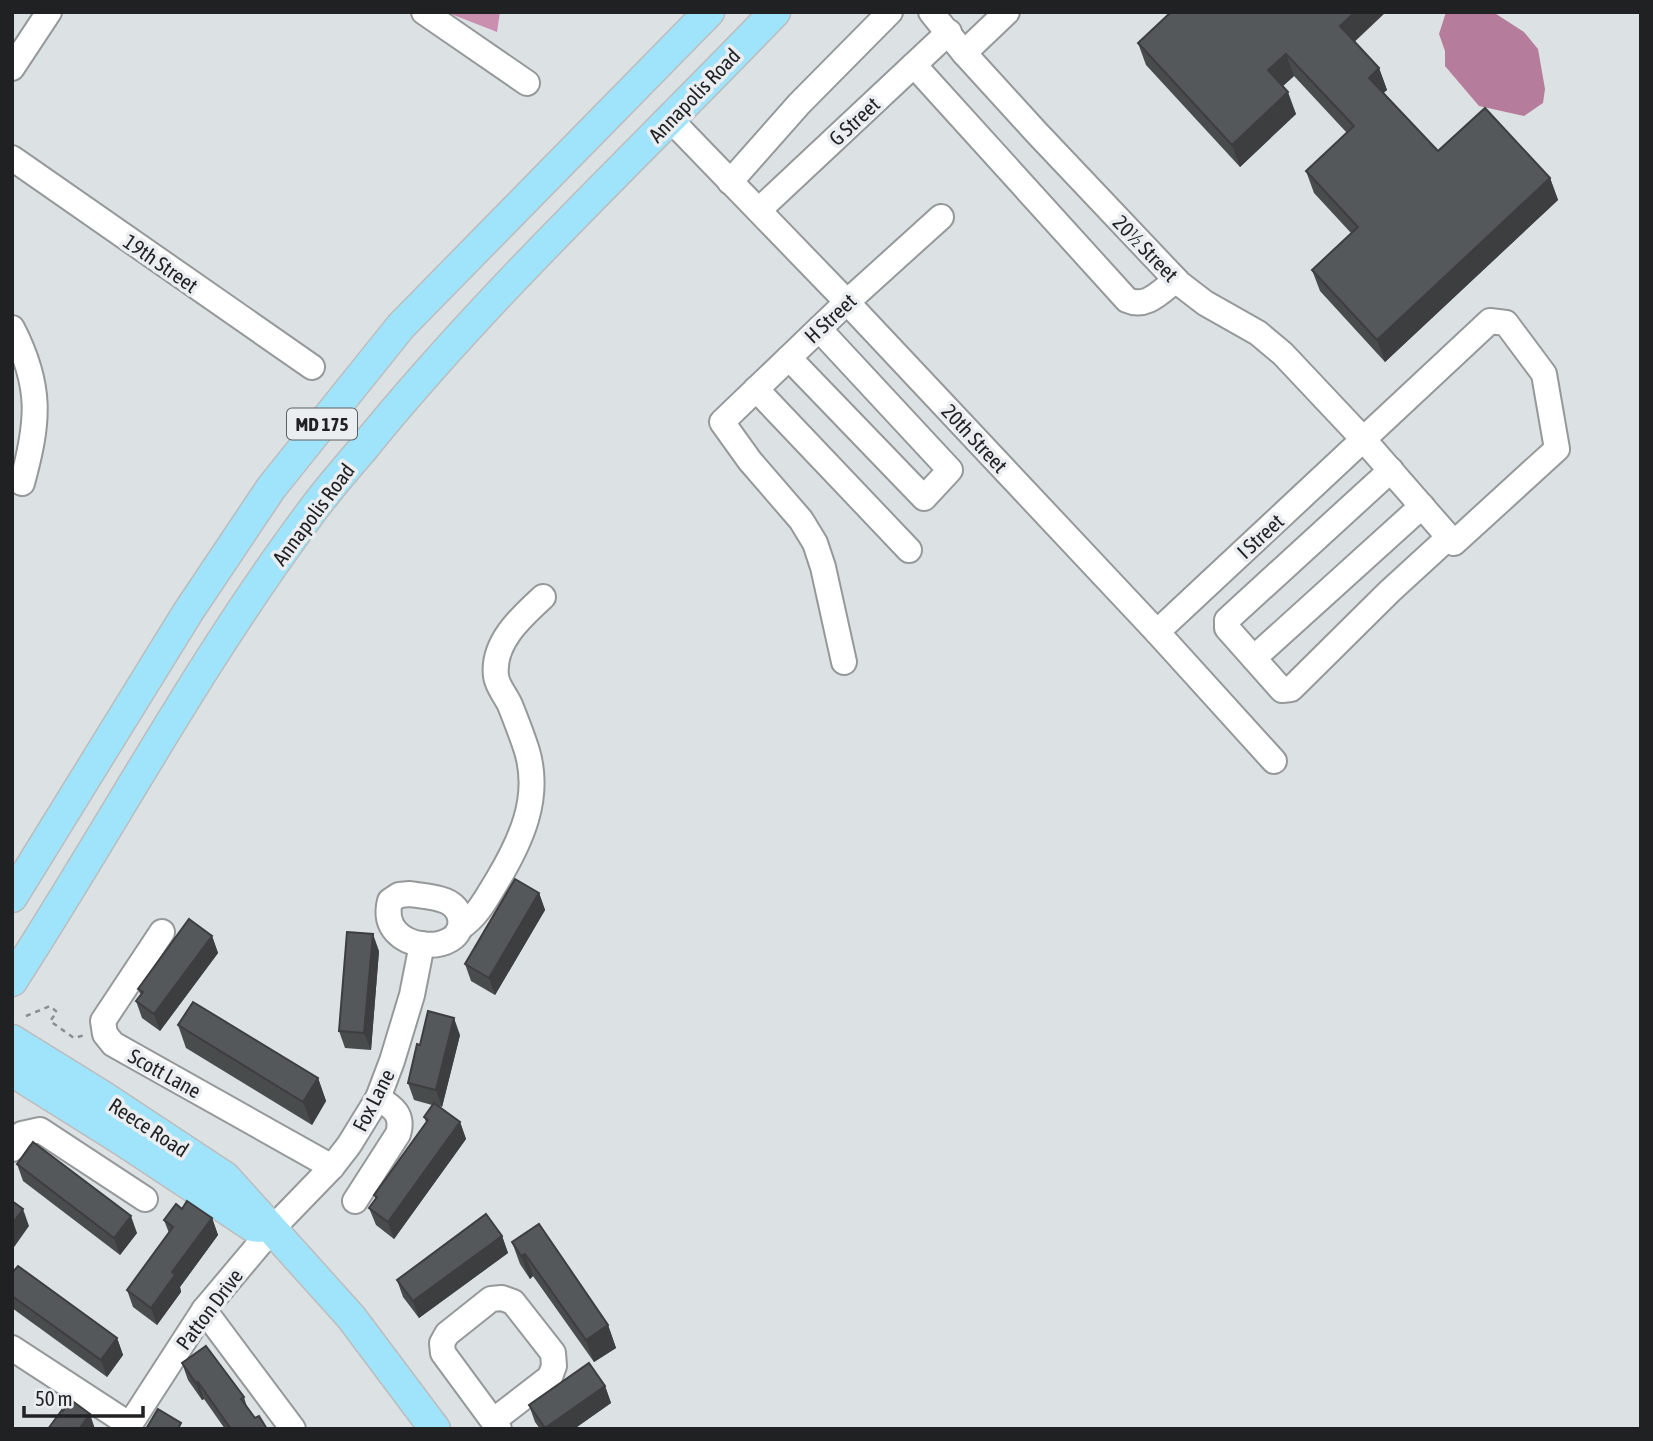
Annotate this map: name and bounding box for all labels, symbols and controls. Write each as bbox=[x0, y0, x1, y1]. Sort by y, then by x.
street label: Annapolis Road bbox=[643, 43, 745, 147]
street label: G Street bbox=[824, 92, 884, 150]
street label: 20½ Street bbox=[1109, 210, 1183, 286]
street label: 19th Street bbox=[119, 229, 203, 297]
street label: H Street bbox=[799, 288, 861, 348]
street label: 20th Street bbox=[937, 399, 1013, 477]
road number: MD 175 bbox=[287, 408, 357, 440]
street label: Annapolis Road bbox=[267, 458, 359, 570]
street label: I Street bbox=[1232, 509, 1288, 563]
street label: Scott Lane bbox=[125, 1043, 205, 1103]
street label: Fox Lane bbox=[347, 1065, 399, 1135]
street label: Reece Road bbox=[105, 1093, 193, 1161]
street label: Patton Drive bbox=[171, 1264, 247, 1354]
scale bar bbox=[24, 1374, 144, 1418]
text: 50 m bbox=[35, 1386, 73, 1410]

